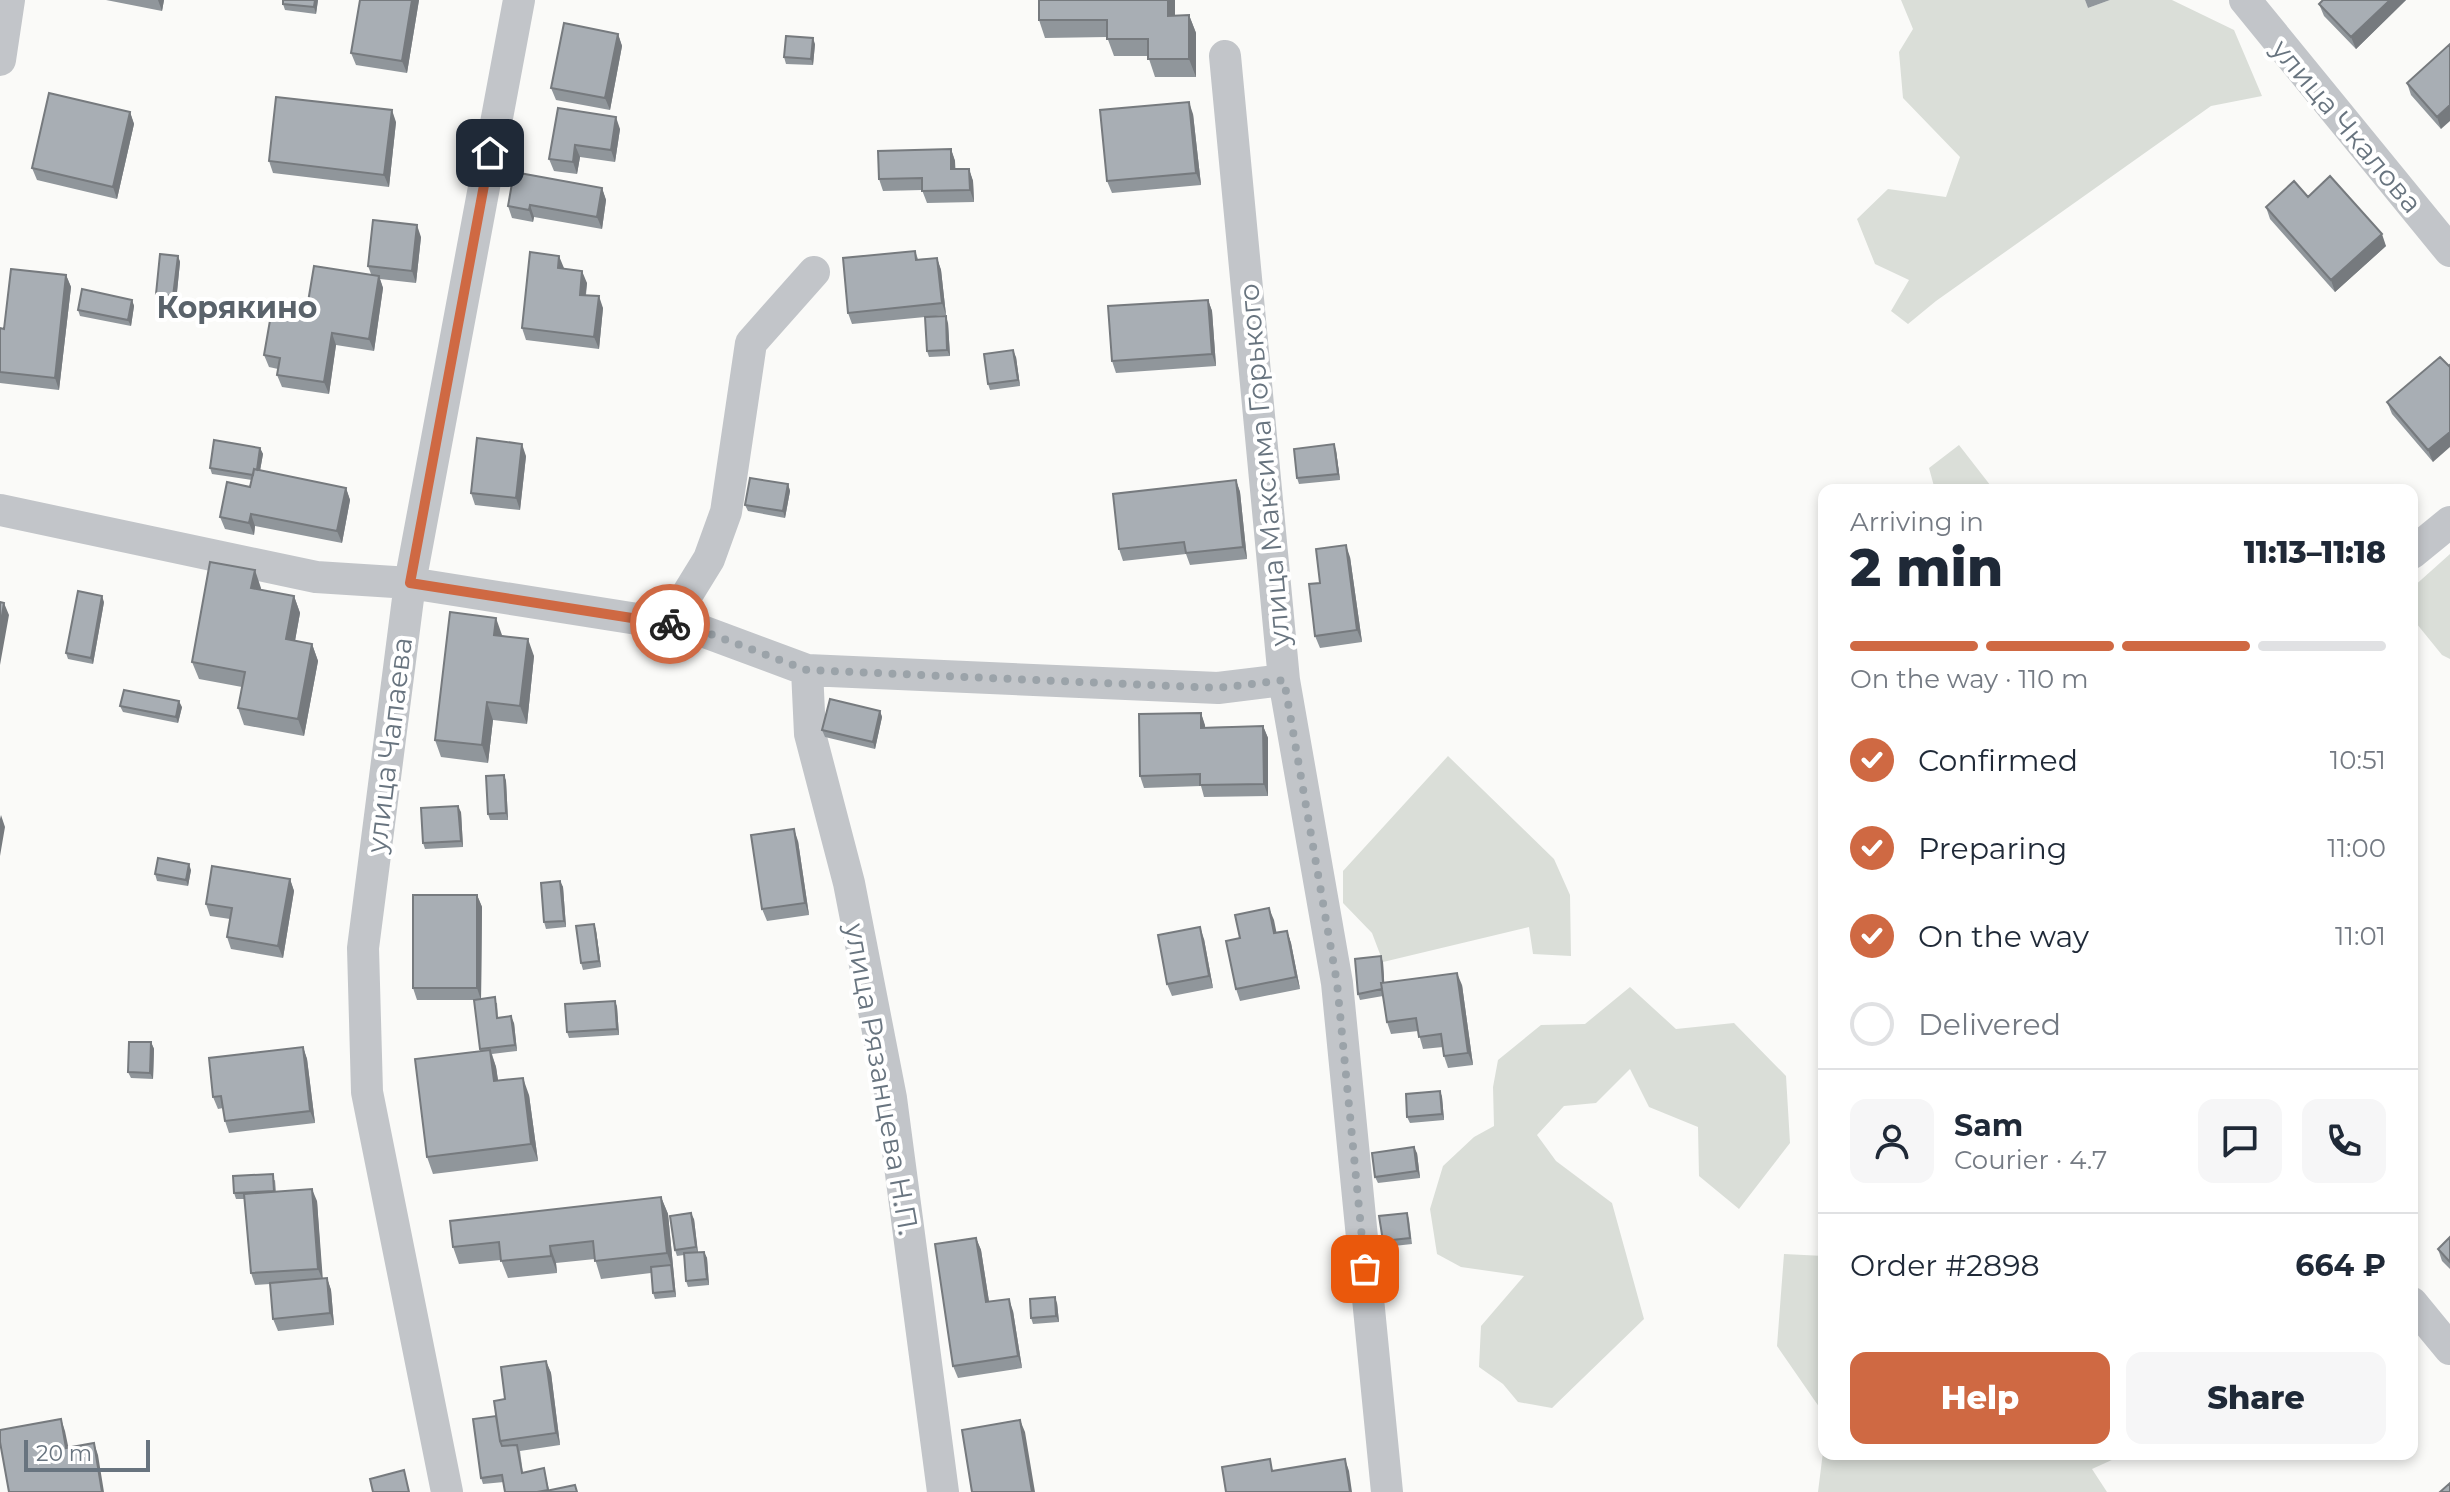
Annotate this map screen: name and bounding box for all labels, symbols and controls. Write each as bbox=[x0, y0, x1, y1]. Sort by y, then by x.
street label: улица Чкалова bbox=[2264, 32, 2429, 220]
pin bbox=[456, 119, 524, 187]
icon: home bbox=[468, 131, 512, 175]
street label: улица Максима Горького bbox=[1231, 282, 1297, 649]
district label: Корякино bbox=[157, 289, 317, 326]
text: Arriving in bbox=[1850, 506, 1984, 538]
text: 11:13–11:18 bbox=[2244, 534, 2386, 571]
text: 2 min bbox=[1850, 536, 2003, 599]
courier bbox=[630, 584, 710, 664]
icon: bike bbox=[648, 602, 692, 646]
street label: улица Чапаева bbox=[359, 635, 419, 856]
text: On the way · 110 m bbox=[1850, 663, 2089, 695]
icon: check bbox=[1850, 738, 1894, 782]
text: Confirmed bbox=[1918, 742, 2078, 779]
text: 10:51 bbox=[2330, 744, 2386, 776]
icon: check bbox=[1850, 826, 1894, 870]
text: Preparing bbox=[1918, 830, 2067, 867]
text: 11:00 bbox=[2327, 832, 2386, 864]
icon: check bbox=[1850, 914, 1894, 958]
text: On the way bbox=[1918, 918, 2089, 955]
street label: улица Рязанцева Н.П. bbox=[838, 920, 926, 1238]
text: 11:01 bbox=[2335, 920, 2386, 952]
text: Delivered bbox=[1918, 1006, 2061, 1043]
button: person bbox=[1850, 1099, 1934, 1183]
button: chat bbox=[2198, 1099, 2282, 1183]
button: phone bbox=[2302, 1099, 2386, 1183]
text: Sam bbox=[1954, 1107, 2023, 1144]
text: Courier · 4.7 bbox=[1954, 1144, 2107, 1176]
pin bbox=[1331, 1235, 1399, 1303]
icon: bag bbox=[1343, 1247, 1387, 1291]
text: Order #2898 bbox=[1850, 1247, 2040, 1284]
text: 664 ₽ bbox=[2295, 1247, 2386, 1284]
button: Help bbox=[1850, 1352, 2110, 1444]
button: Share bbox=[2126, 1352, 2386, 1444]
scale bar bbox=[24, 1436, 150, 1472]
text: 20 m bbox=[36, 1440, 92, 1467]

